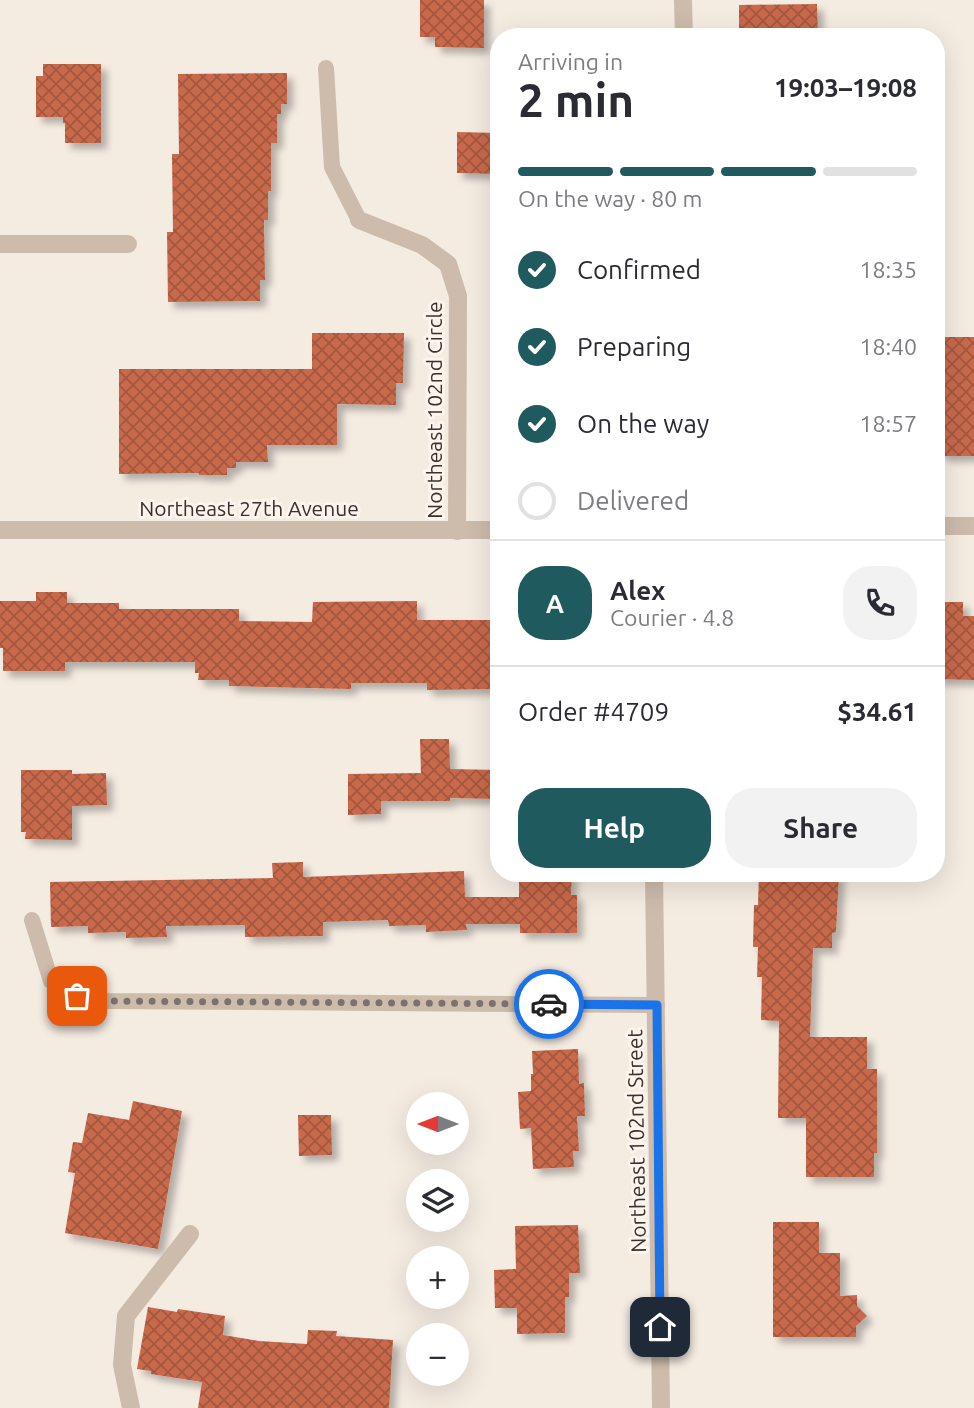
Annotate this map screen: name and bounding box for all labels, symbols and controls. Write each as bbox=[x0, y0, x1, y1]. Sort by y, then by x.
text: Arriving in bbox=[518, 49, 623, 74]
text: 19:03–19:08 bbox=[774, 73, 917, 102]
text: 2 min bbox=[518, 74, 634, 126]
text: On the way · 80 m bbox=[518, 186, 702, 211]
icon: check bbox=[518, 251, 556, 289]
text: Confirmed bbox=[577, 255, 701, 284]
text: 18:35 bbox=[859, 257, 917, 282]
street label: Northeast 102nd Circle bbox=[422, 301, 446, 519]
icon: check bbox=[518, 328, 556, 366]
text: Preparing bbox=[577, 332, 691, 361]
text: 18:40 bbox=[859, 334, 917, 359]
icon: check bbox=[518, 405, 556, 443]
text: On the way bbox=[577, 409, 709, 438]
text: 18:57 bbox=[859, 411, 917, 436]
text: Delivered bbox=[577, 486, 689, 515]
street label: Northeast 27th Avenue bbox=[139, 496, 359, 520]
button: phone bbox=[843, 566, 917, 640]
text: Alex bbox=[610, 576, 665, 605]
text: A bbox=[546, 589, 564, 618]
text: Courier · 4.8 bbox=[610, 605, 734, 630]
text: Order #4709 bbox=[518, 697, 669, 726]
text: $34.61 bbox=[837, 697, 917, 726]
button: Help bbox=[518, 788, 711, 868]
button: Share bbox=[725, 788, 917, 868]
pin bbox=[47, 966, 107, 1026]
courier bbox=[514, 969, 584, 1039]
icon: bag bbox=[58, 977, 96, 1015]
icon: car bbox=[530, 985, 568, 1023]
street label: Northeast 102nd Street bbox=[622, 1029, 650, 1253]
north arrow bbox=[406, 1092, 469, 1155]
map controls bbox=[406, 1092, 469, 1386]
button: layers bbox=[406, 1169, 469, 1232]
button: + bbox=[406, 1246, 469, 1309]
pin bbox=[630, 1297, 690, 1357]
icon: home bbox=[641, 1308, 679, 1346]
button: − bbox=[406, 1323, 469, 1386]

